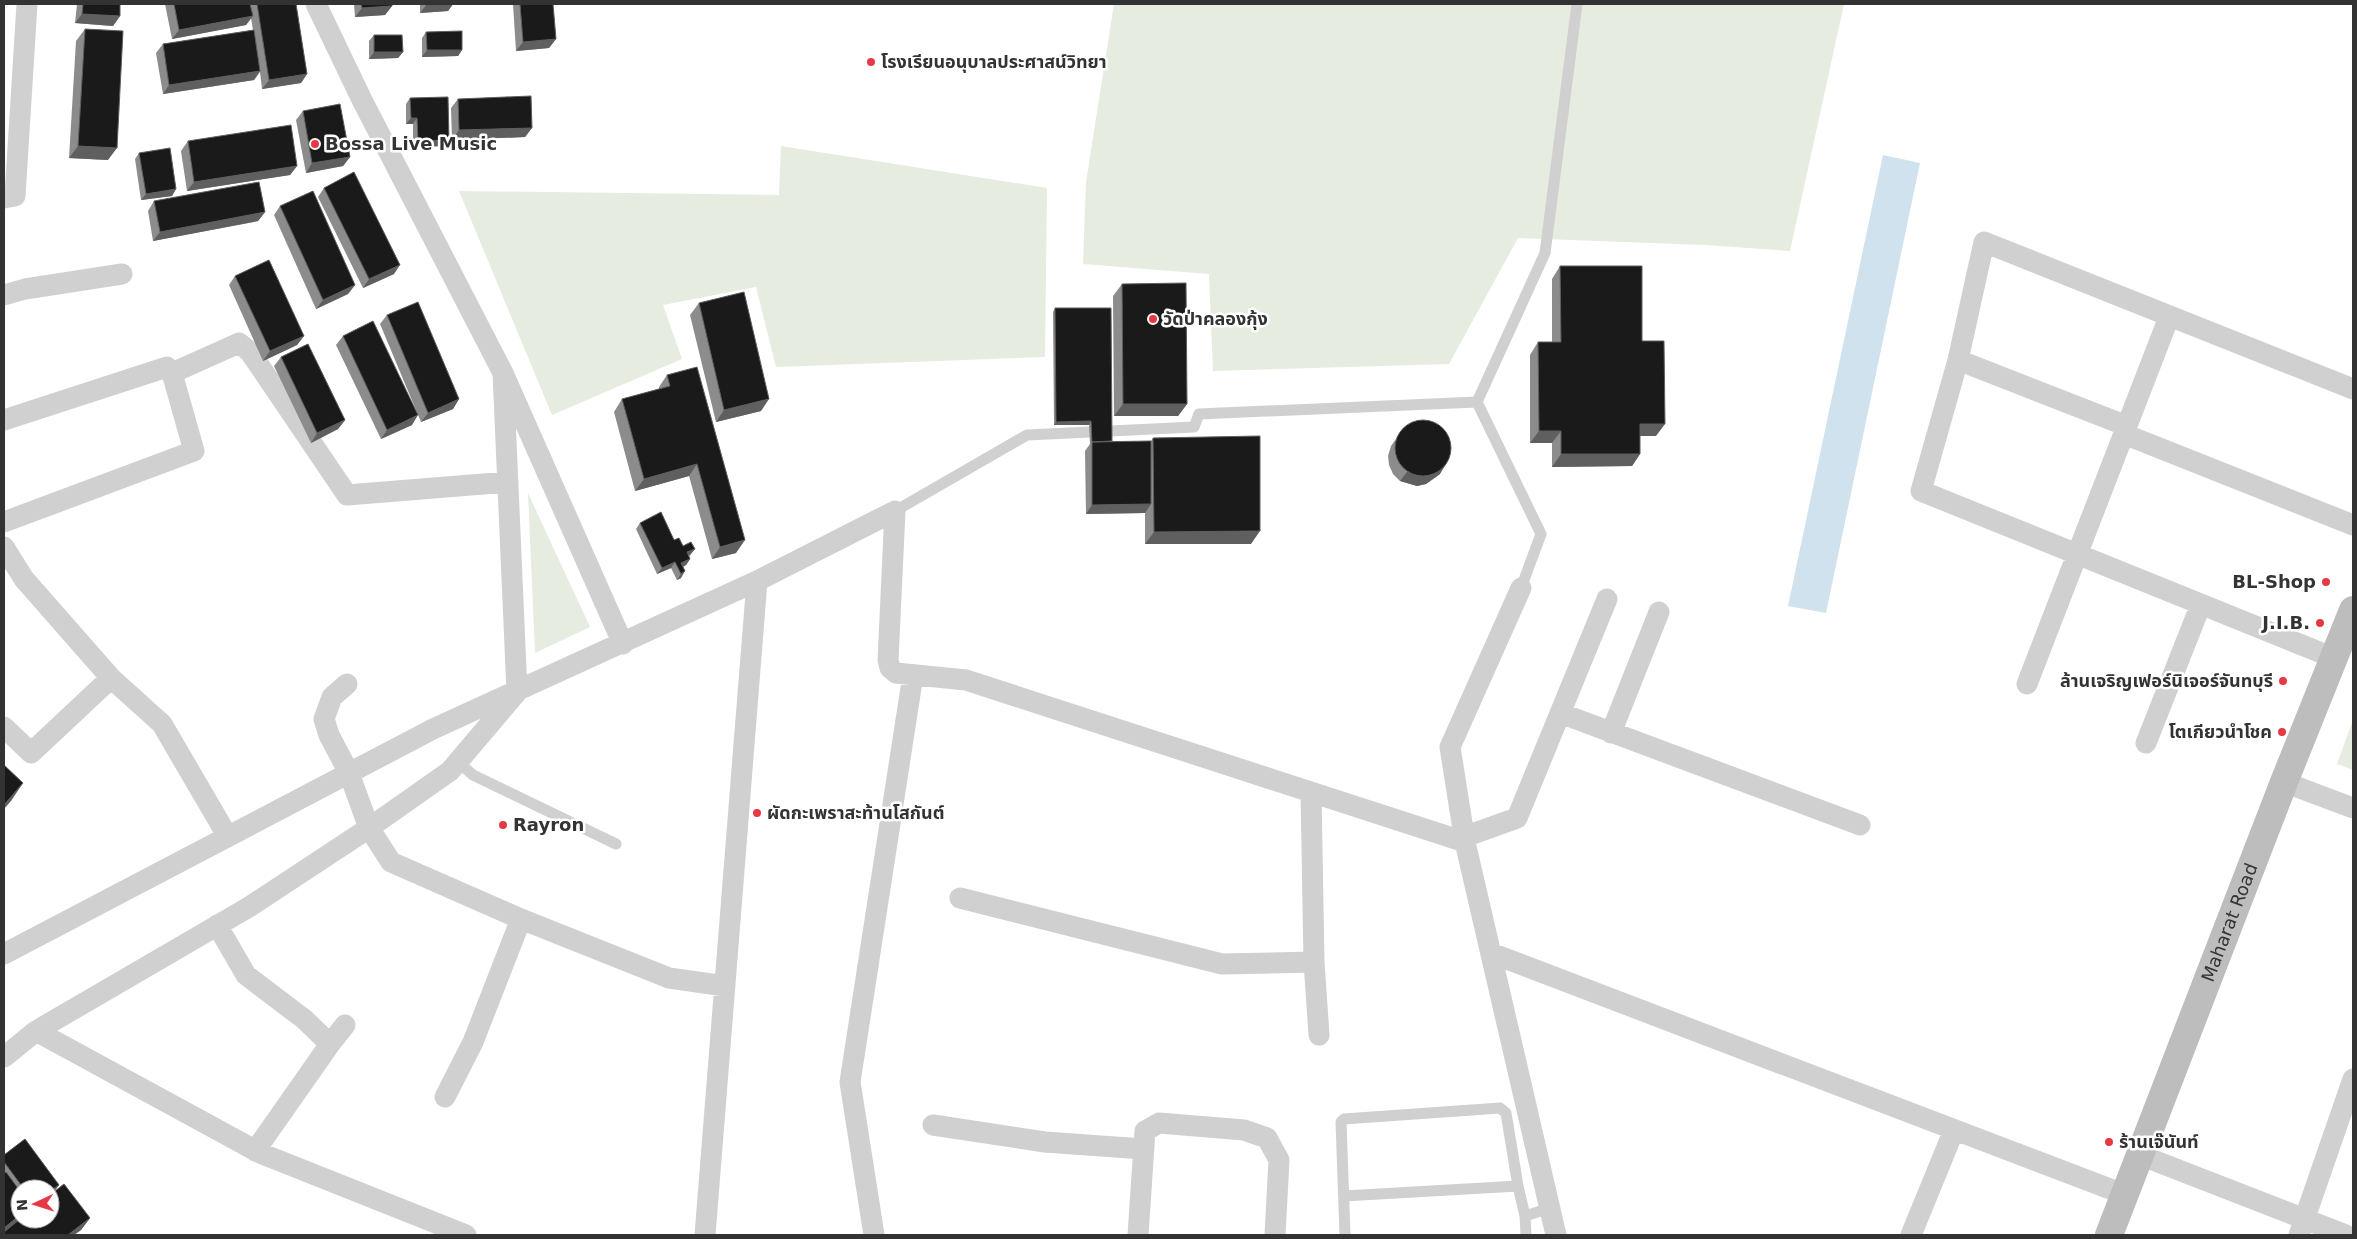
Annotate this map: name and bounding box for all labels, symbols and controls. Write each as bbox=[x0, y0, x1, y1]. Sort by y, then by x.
place label: โรงเรียนอนุบาลประศาสน์วิทยา bbox=[881, 51, 1107, 73]
marker: โรงเรียนอนุบาลประศาสน์วิทยา bbox=[865, 56, 877, 68]
place label: Bossa Live Music bbox=[325, 133, 497, 154]
marker: Bossa Live Music bbox=[309, 138, 321, 150]
place label: วัดป่าคลองกุ้ง bbox=[1163, 308, 1268, 330]
marker: วัดป่าคลองกุ้ง bbox=[1147, 313, 1159, 325]
place label: BL-Shop bbox=[2232, 571, 2316, 592]
marker: BL-Shop bbox=[2320, 576, 2332, 588]
place label: J.I.B. bbox=[2260, 612, 2310, 633]
marker: J.I.B. bbox=[2314, 617, 2326, 629]
place label: ล้านเจริญเฟอร์นิเจอร์จันทบุรี bbox=[2060, 670, 2273, 692]
marker: ล้านเจริญเฟอร์นิเจอร์จันทบุรี bbox=[2277, 675, 2289, 687]
place label: โตเกียวนำโชค bbox=[2169, 721, 2272, 742]
marker: โตเกียวนำโชค bbox=[2276, 726, 2288, 738]
place label: ผัดกะเพราสะท้านโสกันต์ bbox=[767, 802, 945, 823]
marker: ผัดกะเพราสะท้านโสกันต์ bbox=[751, 807, 763, 819]
place label: Rayron bbox=[513, 814, 584, 835]
marker: Rayron bbox=[497, 819, 509, 831]
street label: Maharat Road bbox=[2197, 860, 2262, 985]
place label: ร้านเจ๊นันท์ bbox=[2119, 1131, 2199, 1152]
marker: ร้านเจ๊นันท์ bbox=[2103, 1136, 2115, 1148]
north arrow bbox=[10, 1179, 60, 1229]
text: N bbox=[14, 1199, 30, 1211]

